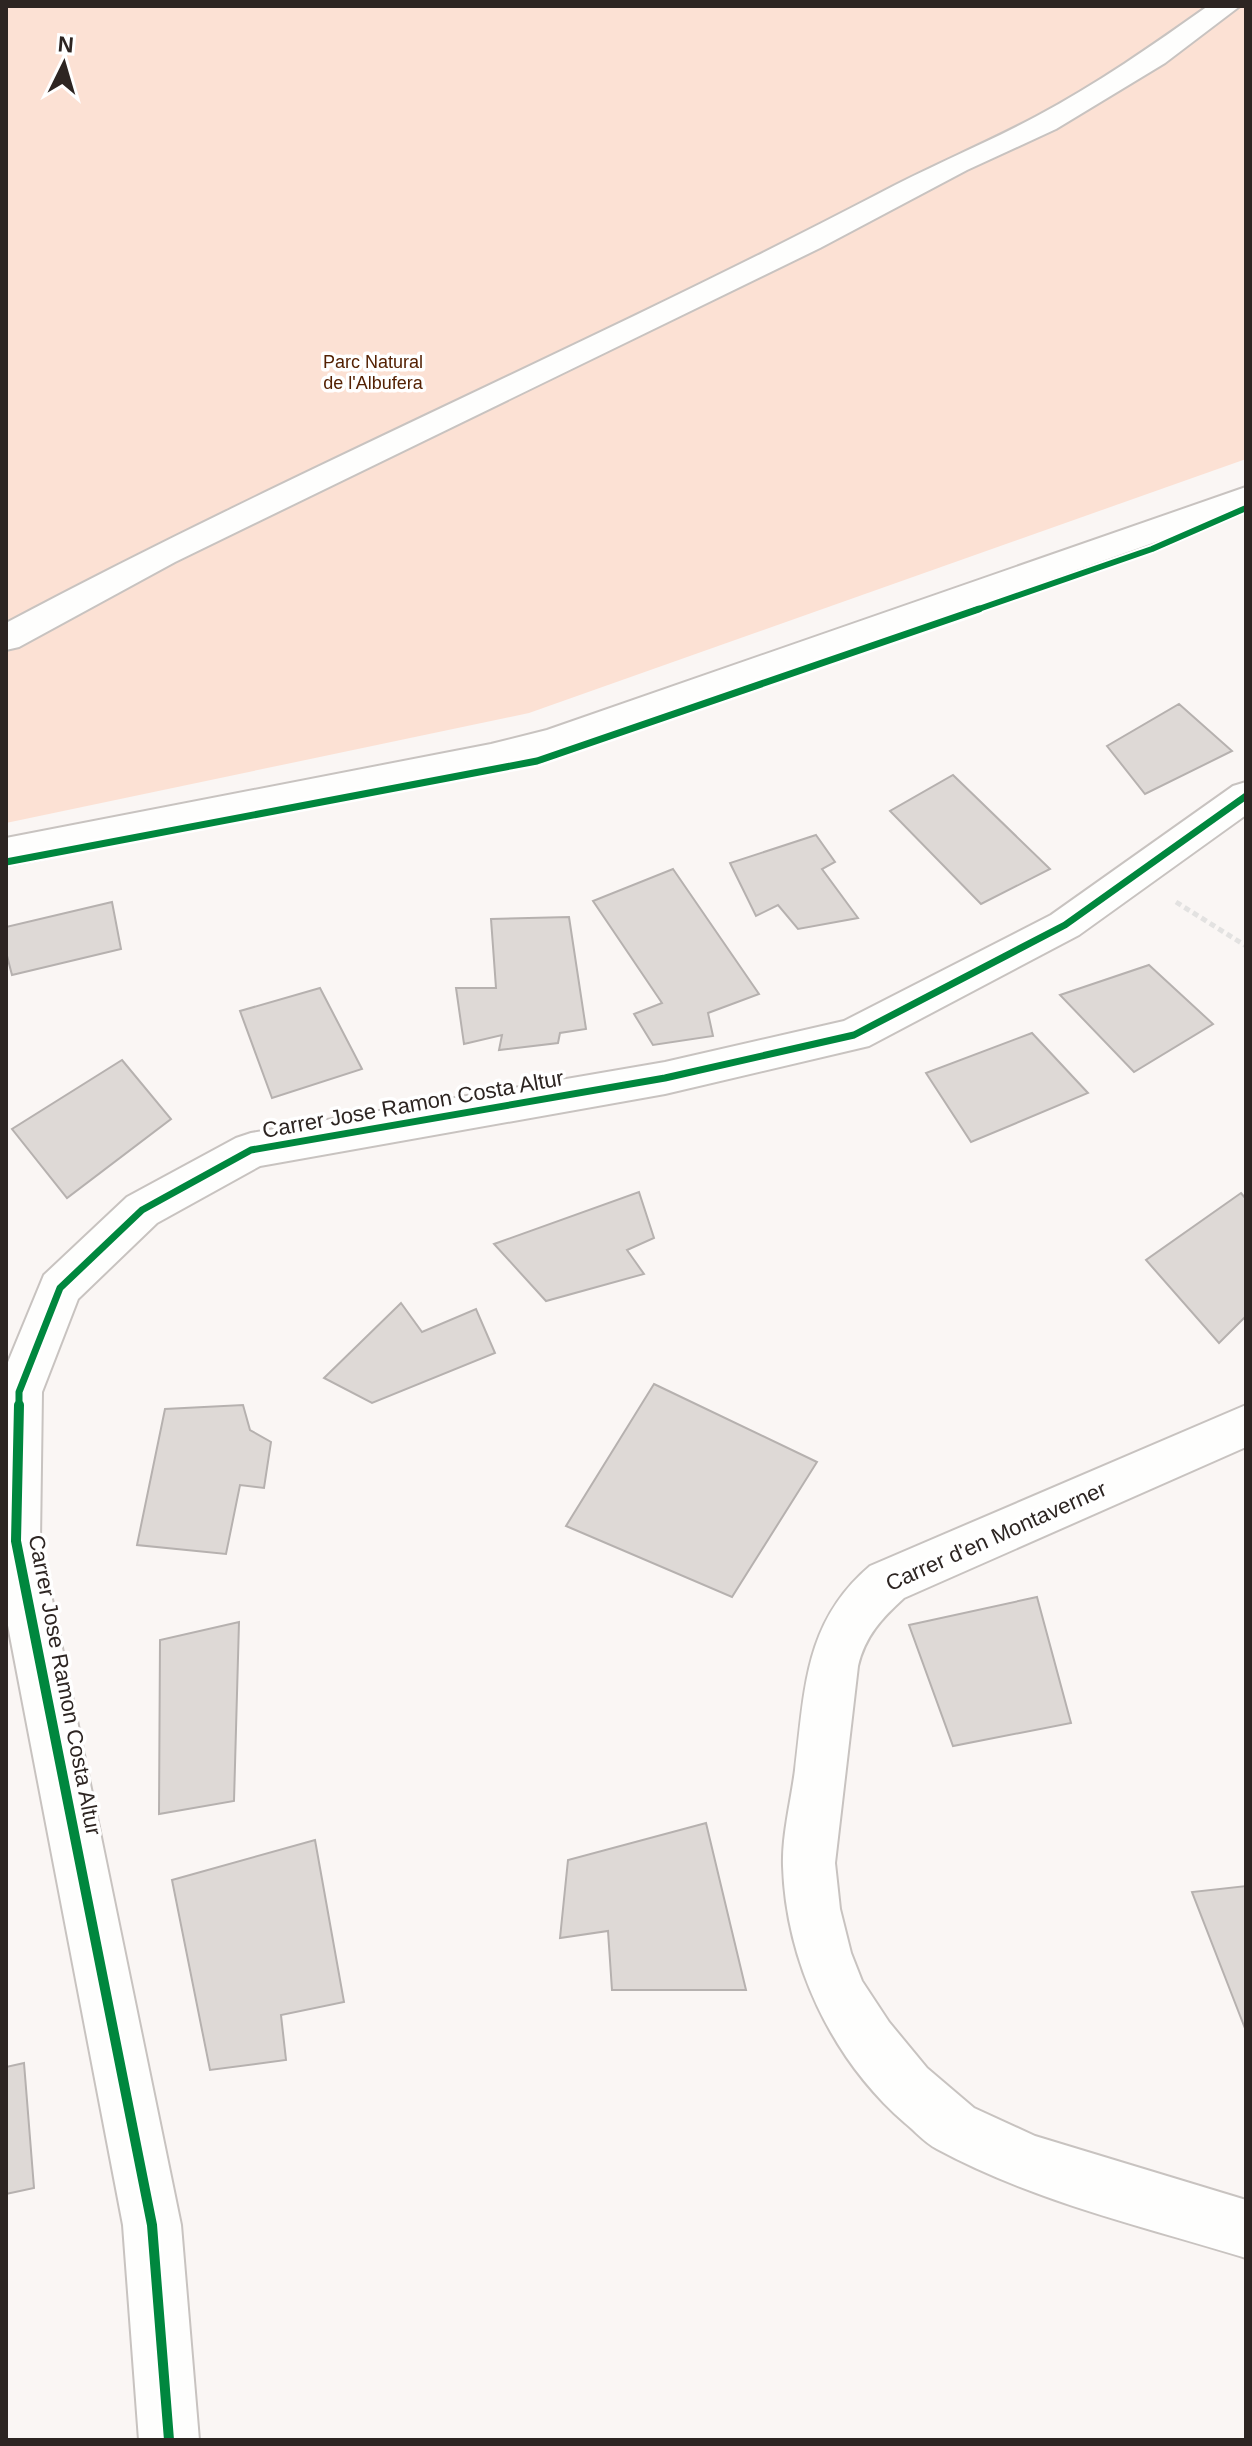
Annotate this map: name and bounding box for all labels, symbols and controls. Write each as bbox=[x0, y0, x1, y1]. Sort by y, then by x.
north arrow bbox=[24, 24, 104, 104]
text: N bbox=[57, 31, 75, 58]
park label: Parc Natural de l'Albufera bbox=[323, 352, 424, 393]
street label: Carrer Jose Ramon Costa Altur bbox=[260, 1065, 566, 1143]
street label: Carrer d'en Montaverner bbox=[882, 1476, 1110, 1596]
street label: Carrer Jose Ramon Costa Altur bbox=[24, 1533, 106, 1837]

